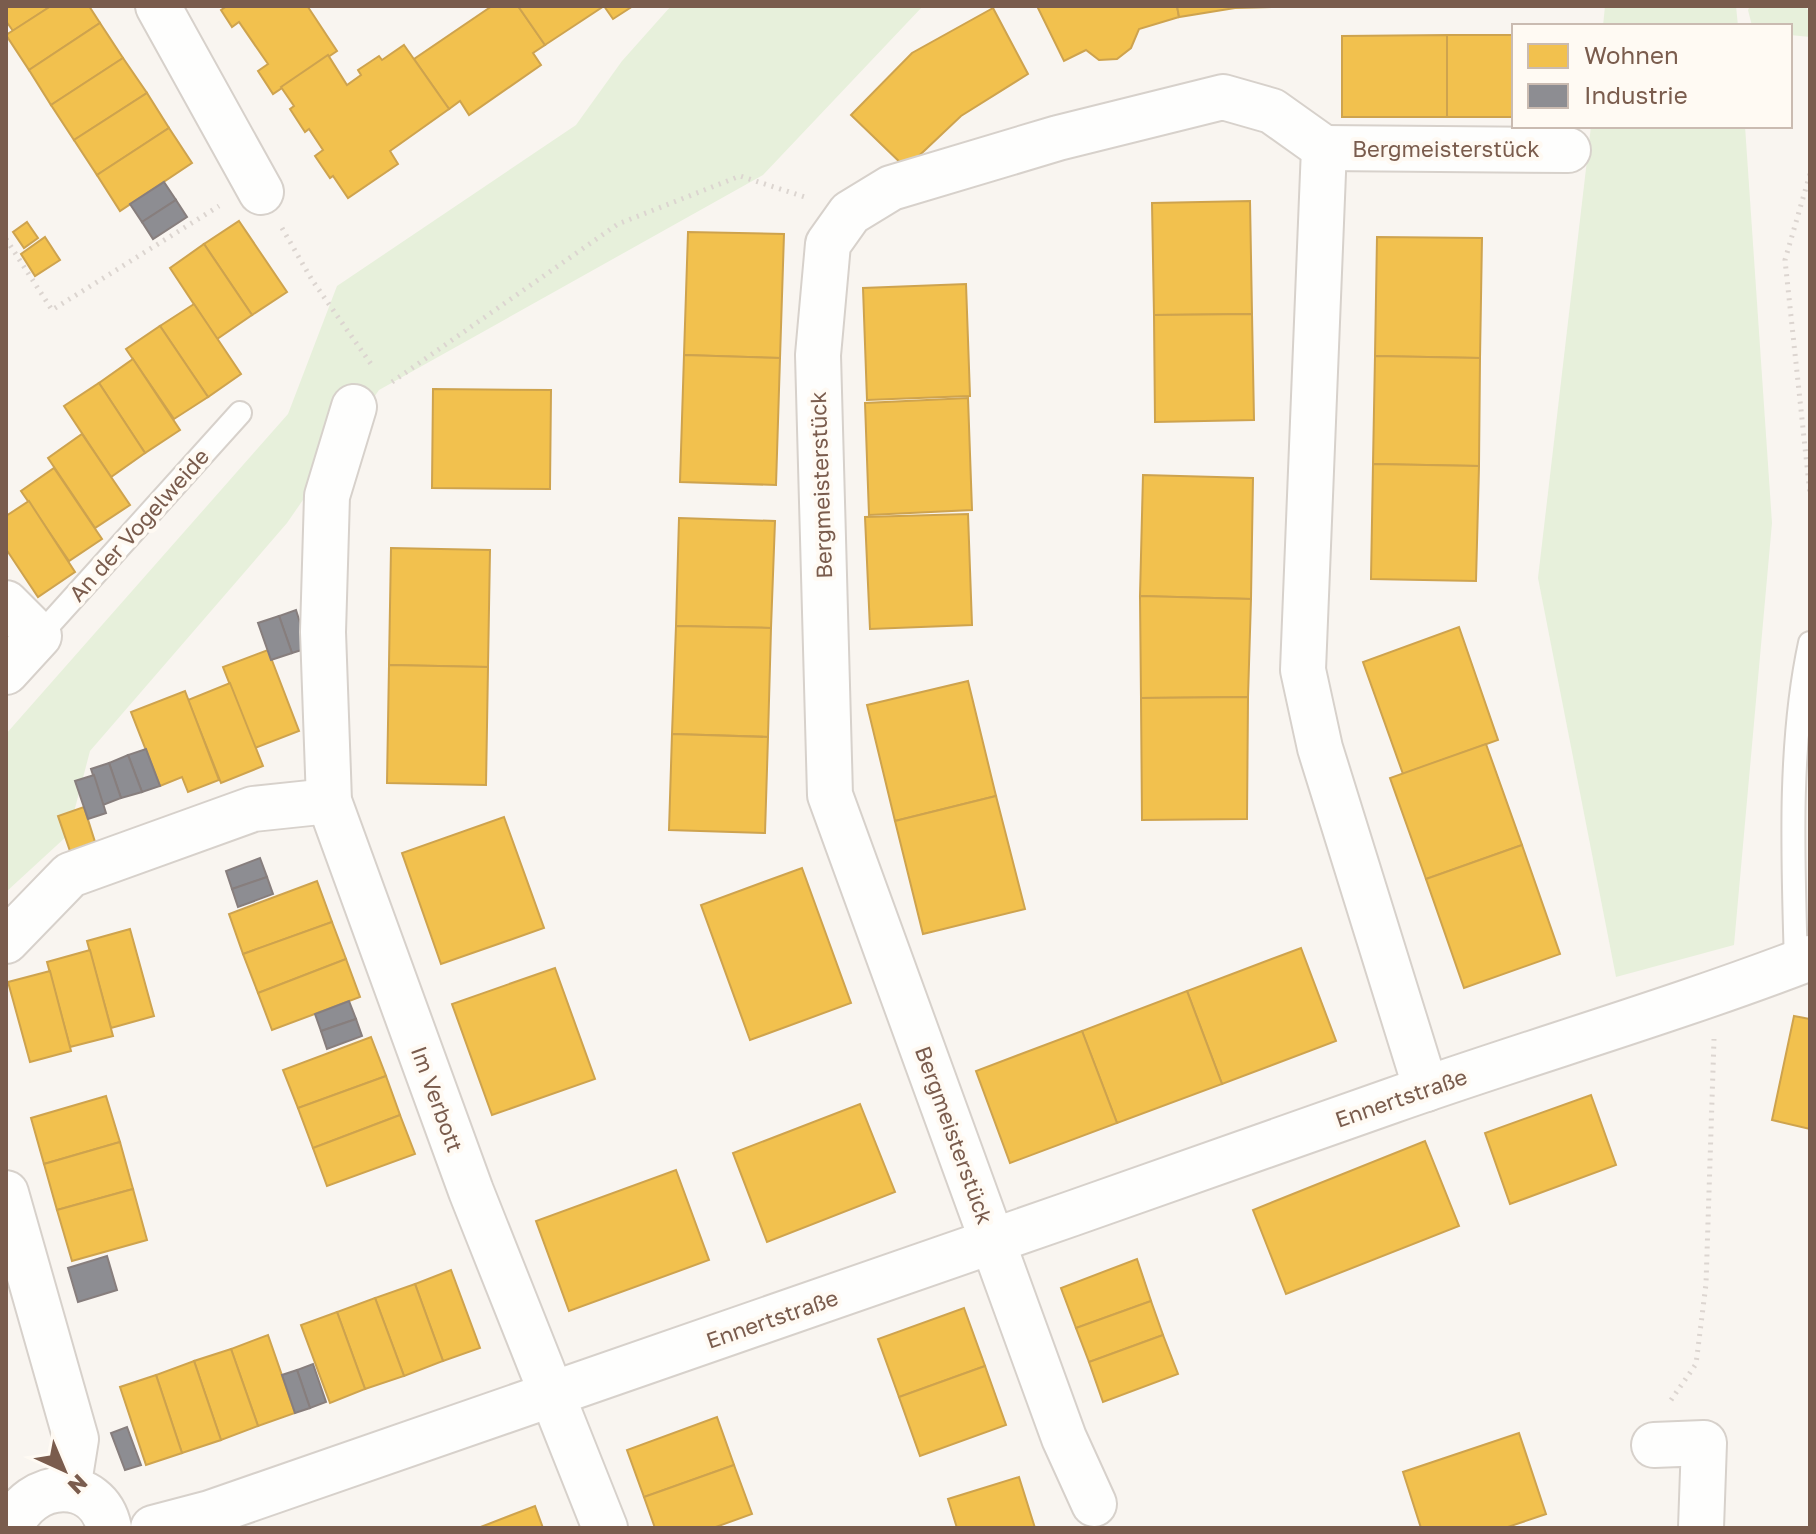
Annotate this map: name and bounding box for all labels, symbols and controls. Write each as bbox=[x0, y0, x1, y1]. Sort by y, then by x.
legend bbox=[1512, 24, 1792, 128]
text: Wohnen bbox=[1584, 40, 1679, 69]
text: Industrie bbox=[1584, 80, 1688, 109]
street label: Bergmeisterstück bbox=[1352, 135, 1540, 162]
street label: Bergmeisterstück bbox=[804, 391, 837, 579]
street label: An der Vogelweide bbox=[63, 443, 214, 607]
street label: Im Verbott bbox=[406, 1042, 469, 1155]
street label: Bergmeisterstück bbox=[910, 1042, 999, 1228]
street label: Ennertstraße bbox=[1331, 1062, 1470, 1133]
street label: Ennertstraße bbox=[702, 1283, 841, 1354]
north arrow bbox=[24, 1430, 104, 1510]
text: N bbox=[63, 1469, 94, 1500]

